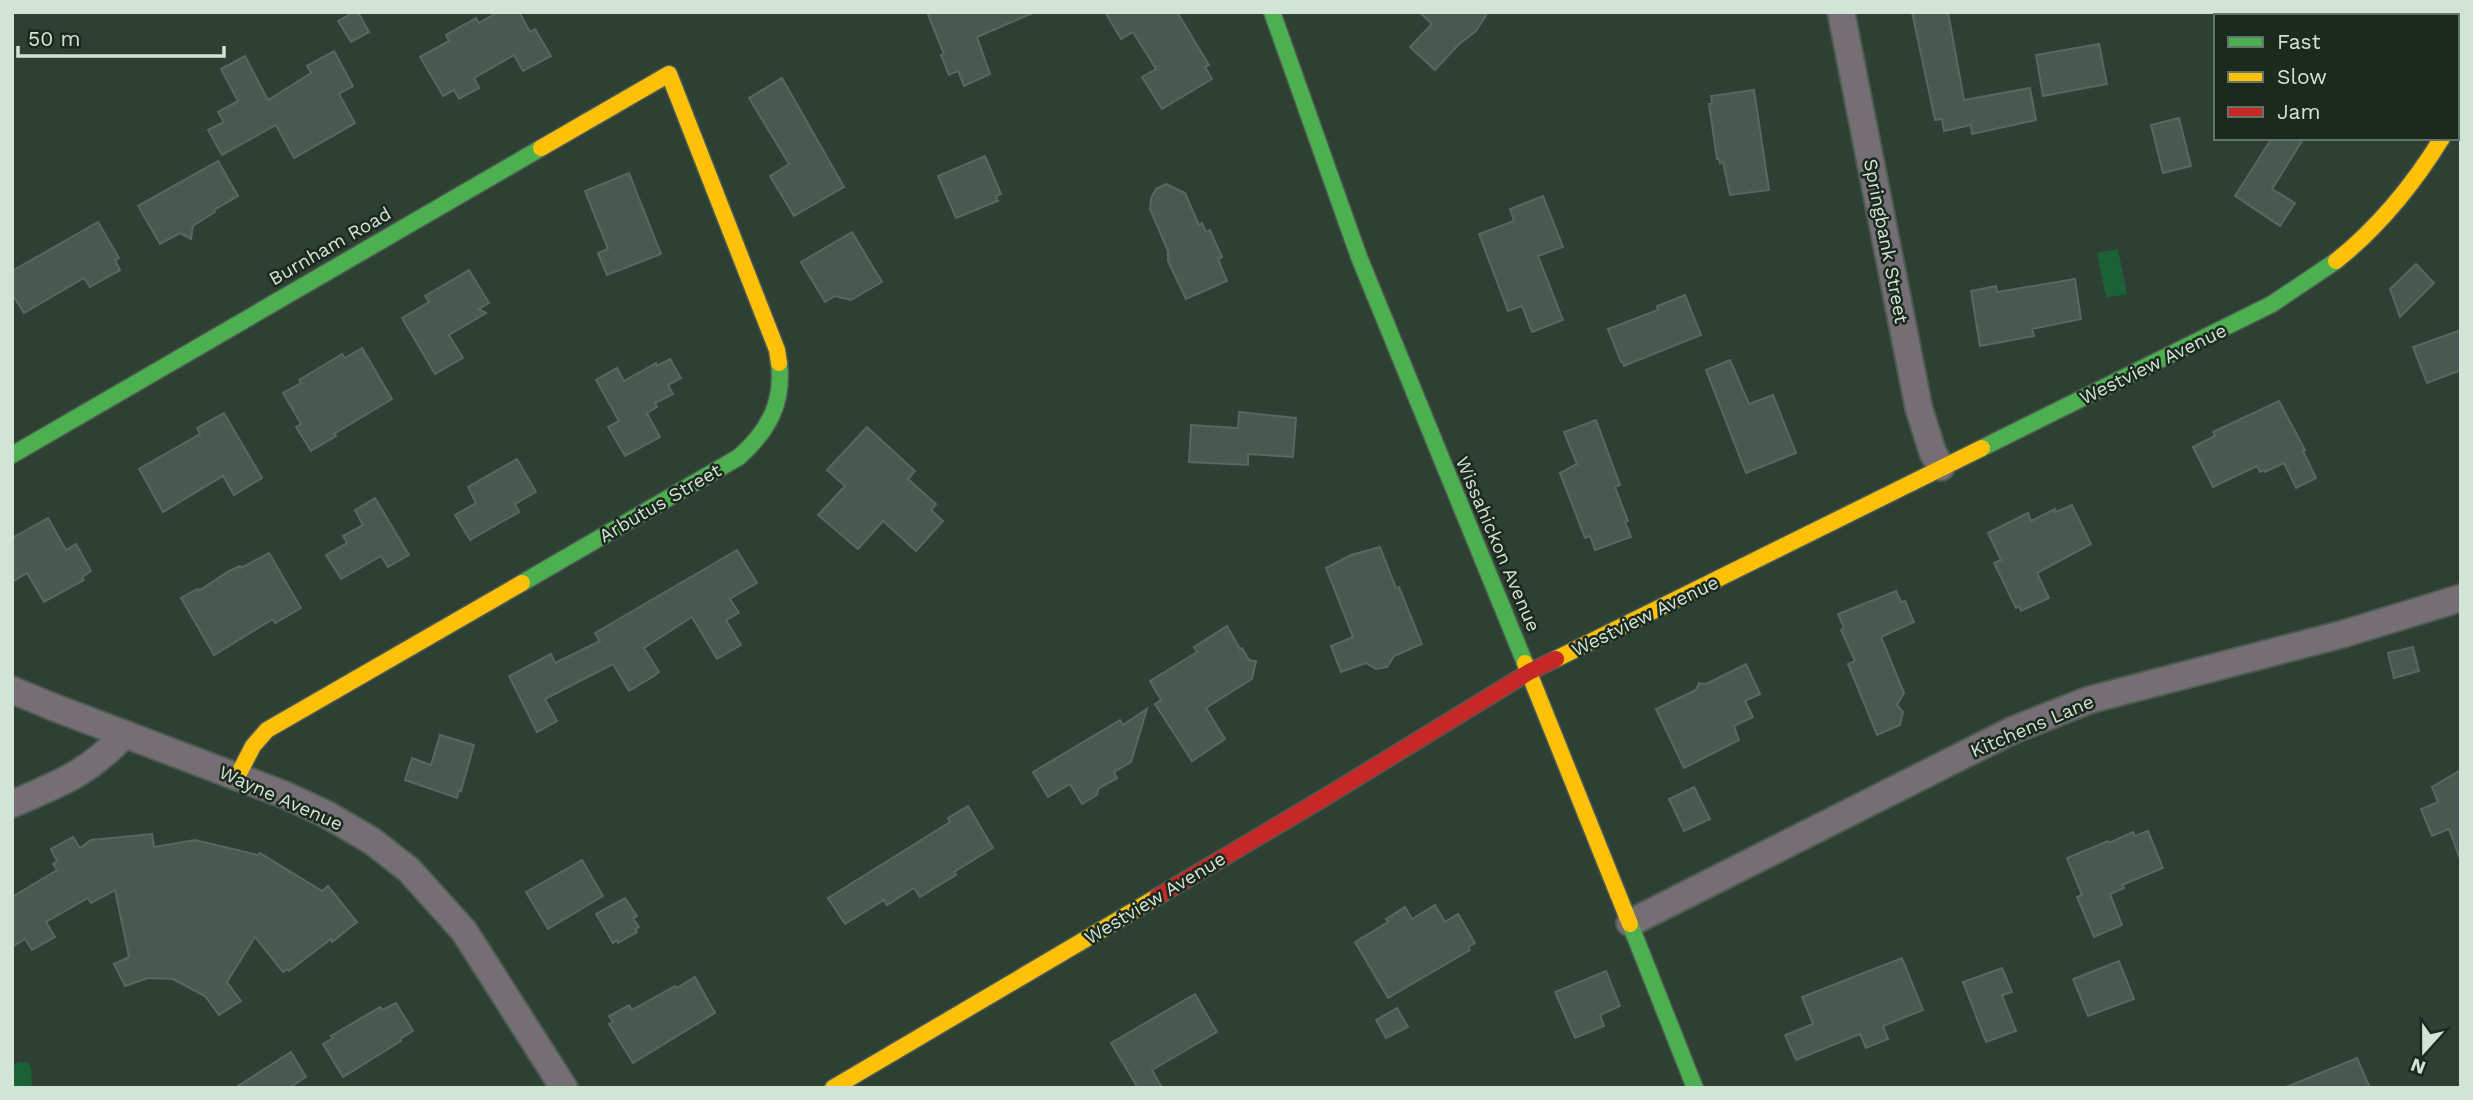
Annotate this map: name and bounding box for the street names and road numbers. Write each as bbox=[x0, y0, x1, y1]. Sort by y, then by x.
street label: Springbank Street bbox=[1859, 157, 1913, 325]
street label: Burnham Road bbox=[265, 202, 395, 290]
street label: Westview Avenue bbox=[2076, 318, 2230, 410]
street label: Wissahickon Avenue bbox=[1451, 453, 1545, 635]
street label: Arbutus Street bbox=[595, 459, 725, 547]
street label: Westview Avenue bbox=[1568, 570, 1722, 662]
street label: Kitchens Lane bbox=[1967, 690, 2097, 762]
street label: Wayne Avenue bbox=[216, 760, 346, 836]
street label: Westview Avenue bbox=[1080, 847, 1230, 949]

